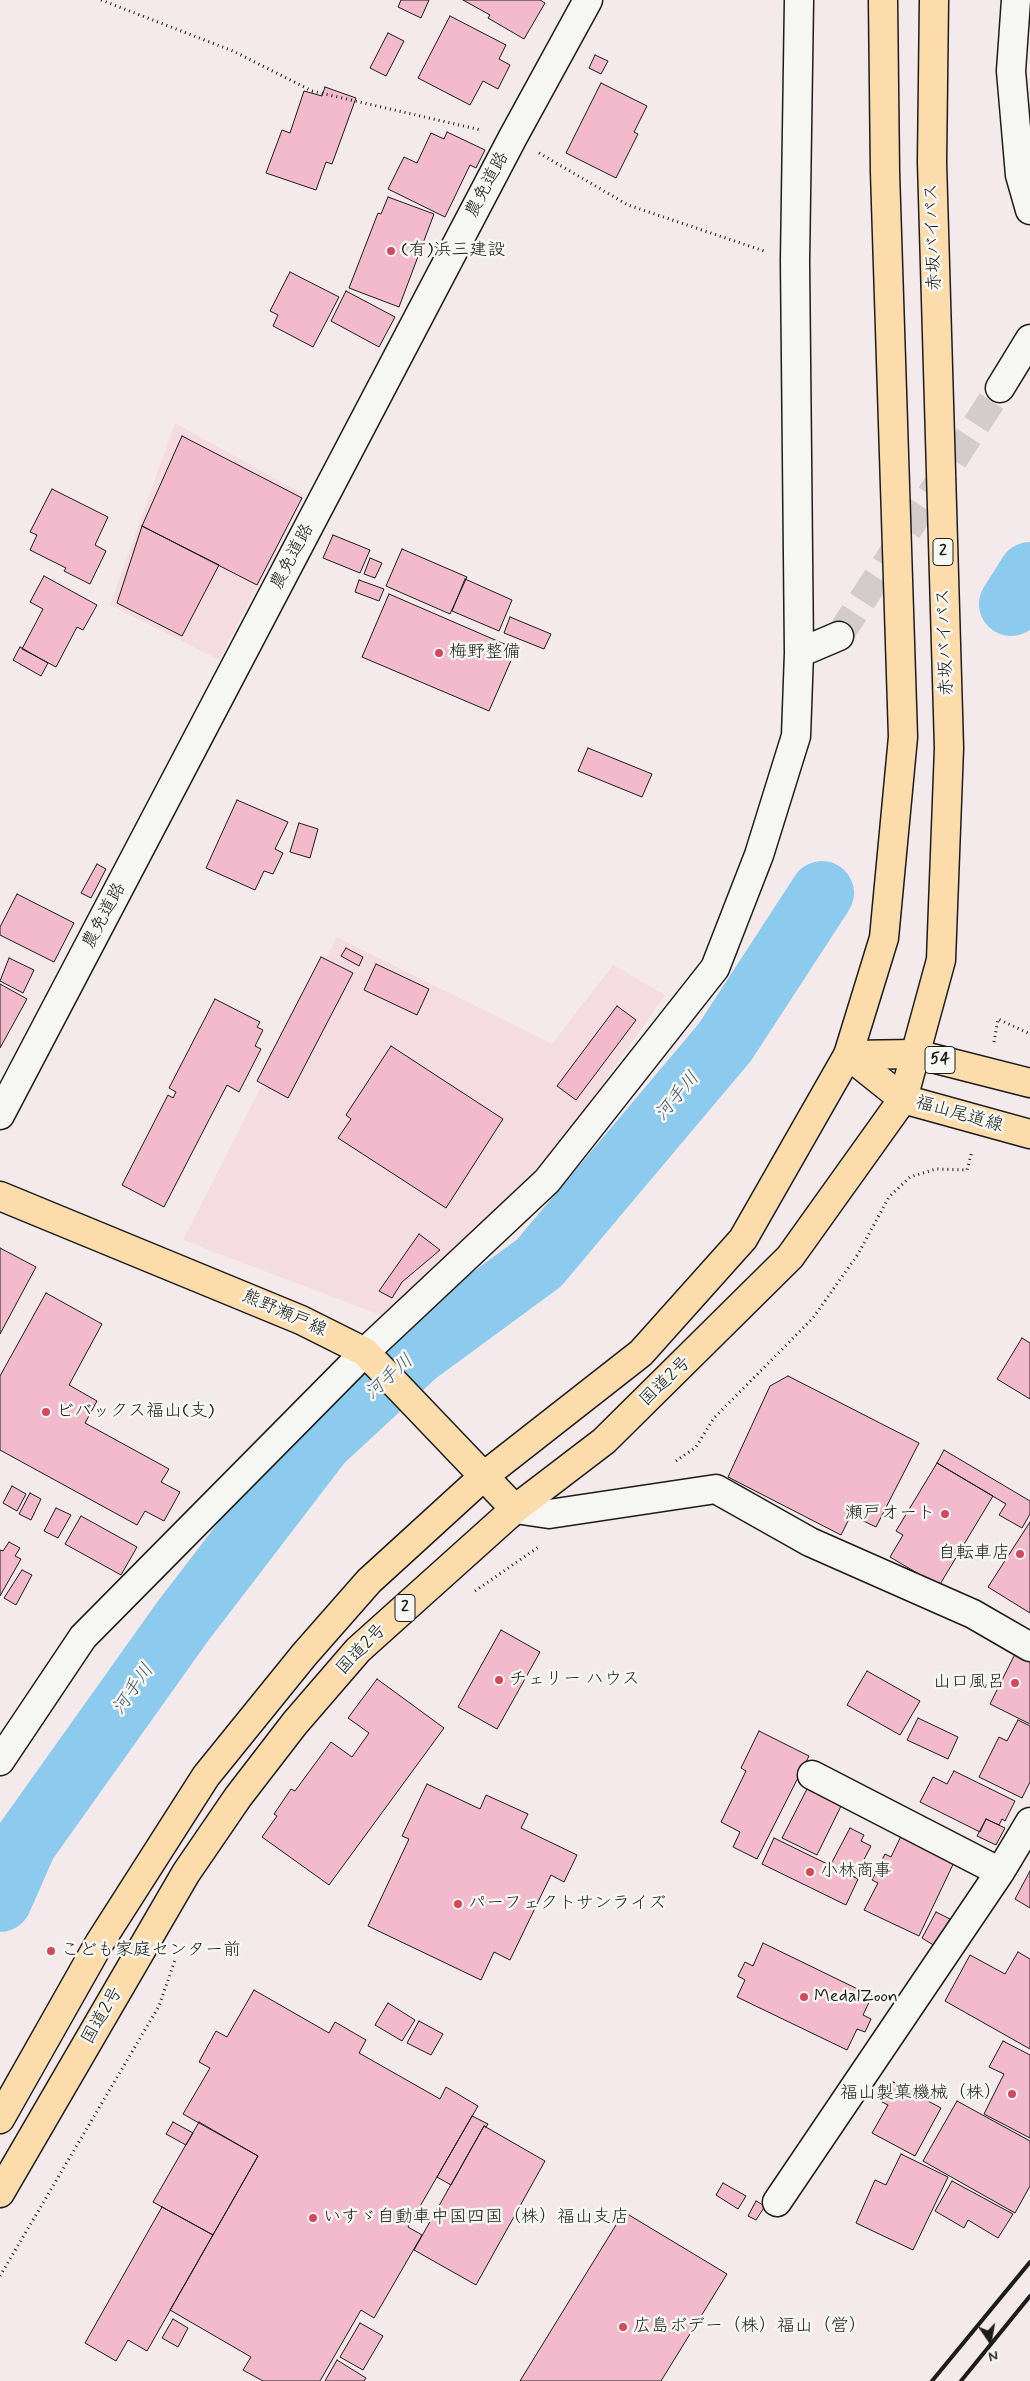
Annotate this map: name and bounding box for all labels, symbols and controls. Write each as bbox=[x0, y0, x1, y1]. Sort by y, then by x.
street label: 農免道路 bbox=[462, 148, 514, 222]
street label: 赤坂バイパス bbox=[921, 183, 947, 291]
place label: (有)浜三建設 bbox=[401, 240, 505, 262]
marker: (有)浜三建設 bbox=[385, 245, 397, 257]
street label: 農免道路 bbox=[267, 520, 319, 594]
road number: 2 bbox=[933, 538, 953, 566]
street label: 赤坂バイパス bbox=[933, 588, 959, 696]
place label: 梅野整備 bbox=[449, 642, 521, 664]
marker: 梅野整備 bbox=[433, 647, 445, 659]
street label: 農免道路 bbox=[79, 879, 131, 953]
road number: 54 bbox=[925, 1046, 955, 1074]
water label: 河手川 bbox=[651, 1068, 705, 1126]
street label: 福山尾道線 bbox=[913, 1092, 1005, 1138]
street label: 熊野瀬戸線 bbox=[238, 1286, 330, 1342]
water label: 河手川 bbox=[361, 1350, 419, 1406]
street label: 国道2号 bbox=[636, 1352, 696, 1412]
place label: ビバックス福山(支) bbox=[56, 1401, 214, 1423]
marker: ビバックス福山(支) bbox=[40, 1406, 52, 1418]
place label: 瀬戸オート bbox=[845, 1503, 935, 1525]
marker: 瀬戸オート bbox=[939, 1508, 951, 1520]
place label: 自転車店 bbox=[938, 1543, 1010, 1565]
marker: 自転車店 bbox=[1014, 1548, 1026, 1560]
road number: 2 bbox=[395, 1595, 415, 1622]
street label: 国道2号 bbox=[332, 1620, 392, 1680]
water label: 河手川 bbox=[108, 1660, 160, 1720]
place label: チェリー ハウス bbox=[509, 1669, 640, 1691]
place label: 山口風呂 bbox=[933, 1672, 1005, 1694]
marker: チェリー ハウス bbox=[493, 1674, 505, 1686]
marker: 山口風呂 bbox=[1009, 1677, 1021, 1689]
place label: 小林商事 bbox=[820, 1861, 892, 1883]
marker: 小林商事 bbox=[804, 1866, 816, 1878]
place label: パーフェクトサンライズ bbox=[468, 1893, 666, 1915]
marker: パーフェクトサンライズ bbox=[452, 1898, 464, 1910]
place label: こども家庭センター前 bbox=[61, 1940, 241, 1962]
marker: こども家庭センター前 bbox=[45, 1945, 57, 1957]
street label: 国道2号 bbox=[78, 1983, 128, 2049]
place label: MedalZoon bbox=[814, 1986, 898, 2008]
marker: MedalZoon bbox=[798, 1991, 810, 2003]
place label: 福山製菓機械（株） bbox=[840, 2083, 1002, 2105]
marker: 福山製菓機械（株） bbox=[1006, 2088, 1018, 2100]
place label: いすゞ自動車中国四国（株）福山支店 bbox=[323, 2207, 629, 2229]
marker: いすゞ自動車中国四国（株）福山支店 bbox=[307, 2212, 319, 2224]
place label: 広島ボデー（株）福山（営） bbox=[633, 2316, 867, 2338]
north arrow bbox=[965, 2316, 1015, 2366]
marker: 広島ボデー（株）福山（営） bbox=[617, 2321, 629, 2333]
text: N bbox=[987, 2346, 1000, 2365]

